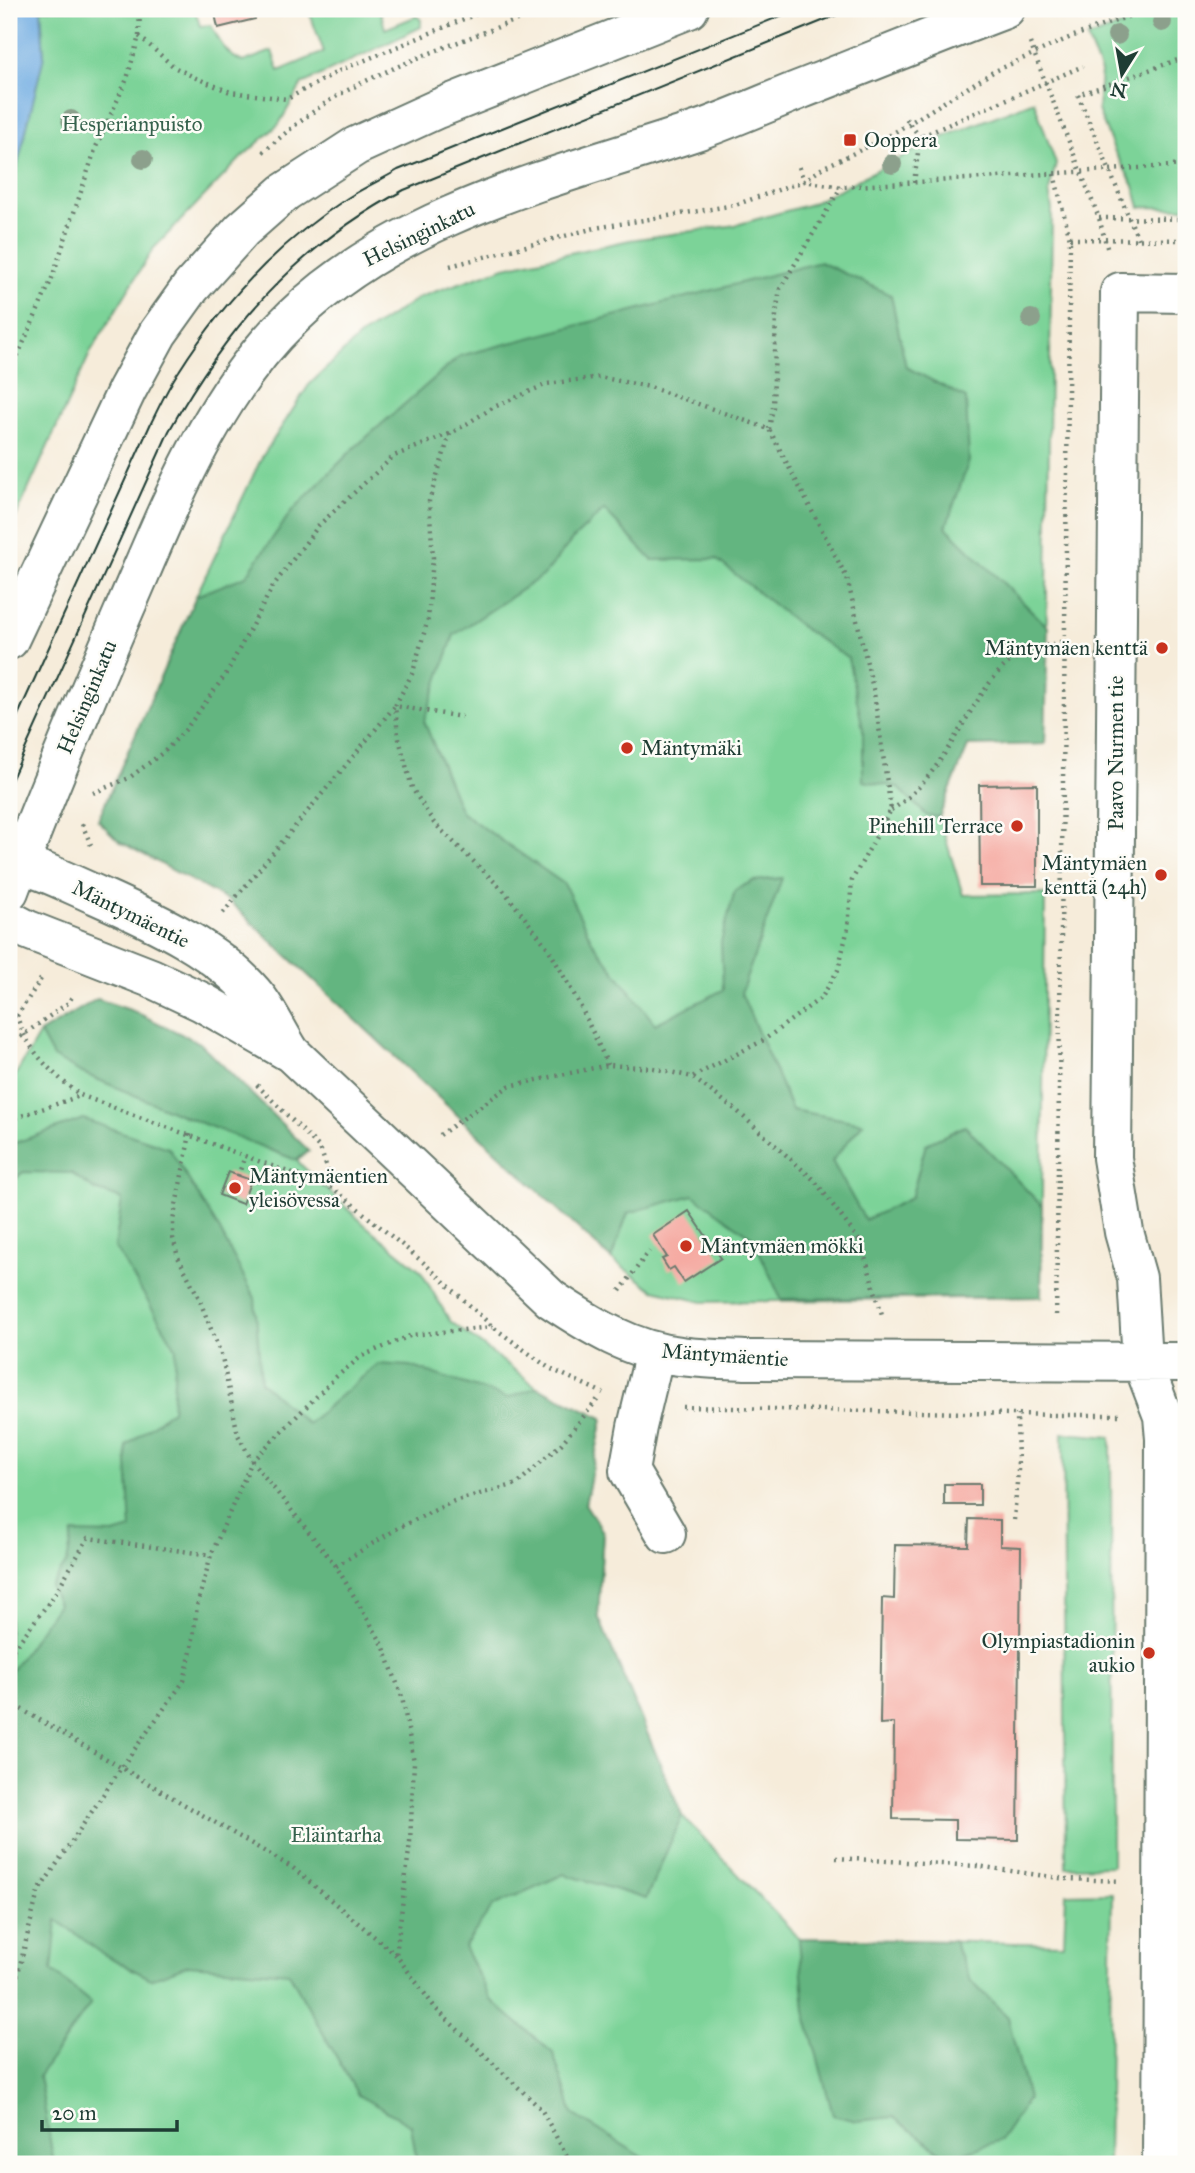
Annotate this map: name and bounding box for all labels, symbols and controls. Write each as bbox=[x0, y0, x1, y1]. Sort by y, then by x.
north arrow bbox=[1086, 38, 1156, 108]
text: N bbox=[1109, 77, 1129, 103]
park label: Hesperianpuisto bbox=[62, 111, 203, 137]
place label: Ooppera bbox=[864, 127, 937, 153]
marker: Ooppera bbox=[842, 132, 858, 148]
street label: Helsinginkatu bbox=[359, 196, 479, 272]
place label: Mäntymäen kenttä bbox=[984, 635, 1148, 661]
street label: Helsinginkatu bbox=[51, 636, 123, 758]
marker: Mäntymäen kenttä bbox=[1154, 640, 1170, 656]
street label: Paavo Nurmen tie bbox=[1103, 675, 1129, 830]
place label: Mäntymäki bbox=[641, 735, 742, 761]
marker: Mäntymäki bbox=[619, 740, 635, 756]
place label: Pinehill Terrace bbox=[868, 813, 1003, 839]
marker: Pinehill Terrace bbox=[1009, 818, 1025, 834]
place label: Mäntymäen kenttä (24h) bbox=[1041, 850, 1147, 900]
marker: Mäntymäen kenttä (24h) bbox=[1153, 867, 1169, 883]
street label: Mäntymäentie bbox=[68, 874, 194, 954]
place label: Mäntymäentien yleisövessa bbox=[249, 1163, 388, 1213]
marker: Mäntymäentien yleisövessa bbox=[227, 1180, 243, 1196]
place label: Mäntymäen mökki bbox=[700, 1233, 864, 1259]
marker: Mäntymäen mökki bbox=[678, 1238, 694, 1254]
street label: Mäntymäentie bbox=[661, 1338, 790, 1372]
place label: Olympiastadionin aukio bbox=[982, 1628, 1135, 1678]
marker: Olympiastadionin aukio bbox=[1141, 1645, 1157, 1661]
park label: Eläintarha bbox=[290, 1822, 382, 1848]
scale bar bbox=[42, 2089, 177, 2133]
text: 20 m bbox=[52, 2100, 97, 2126]

